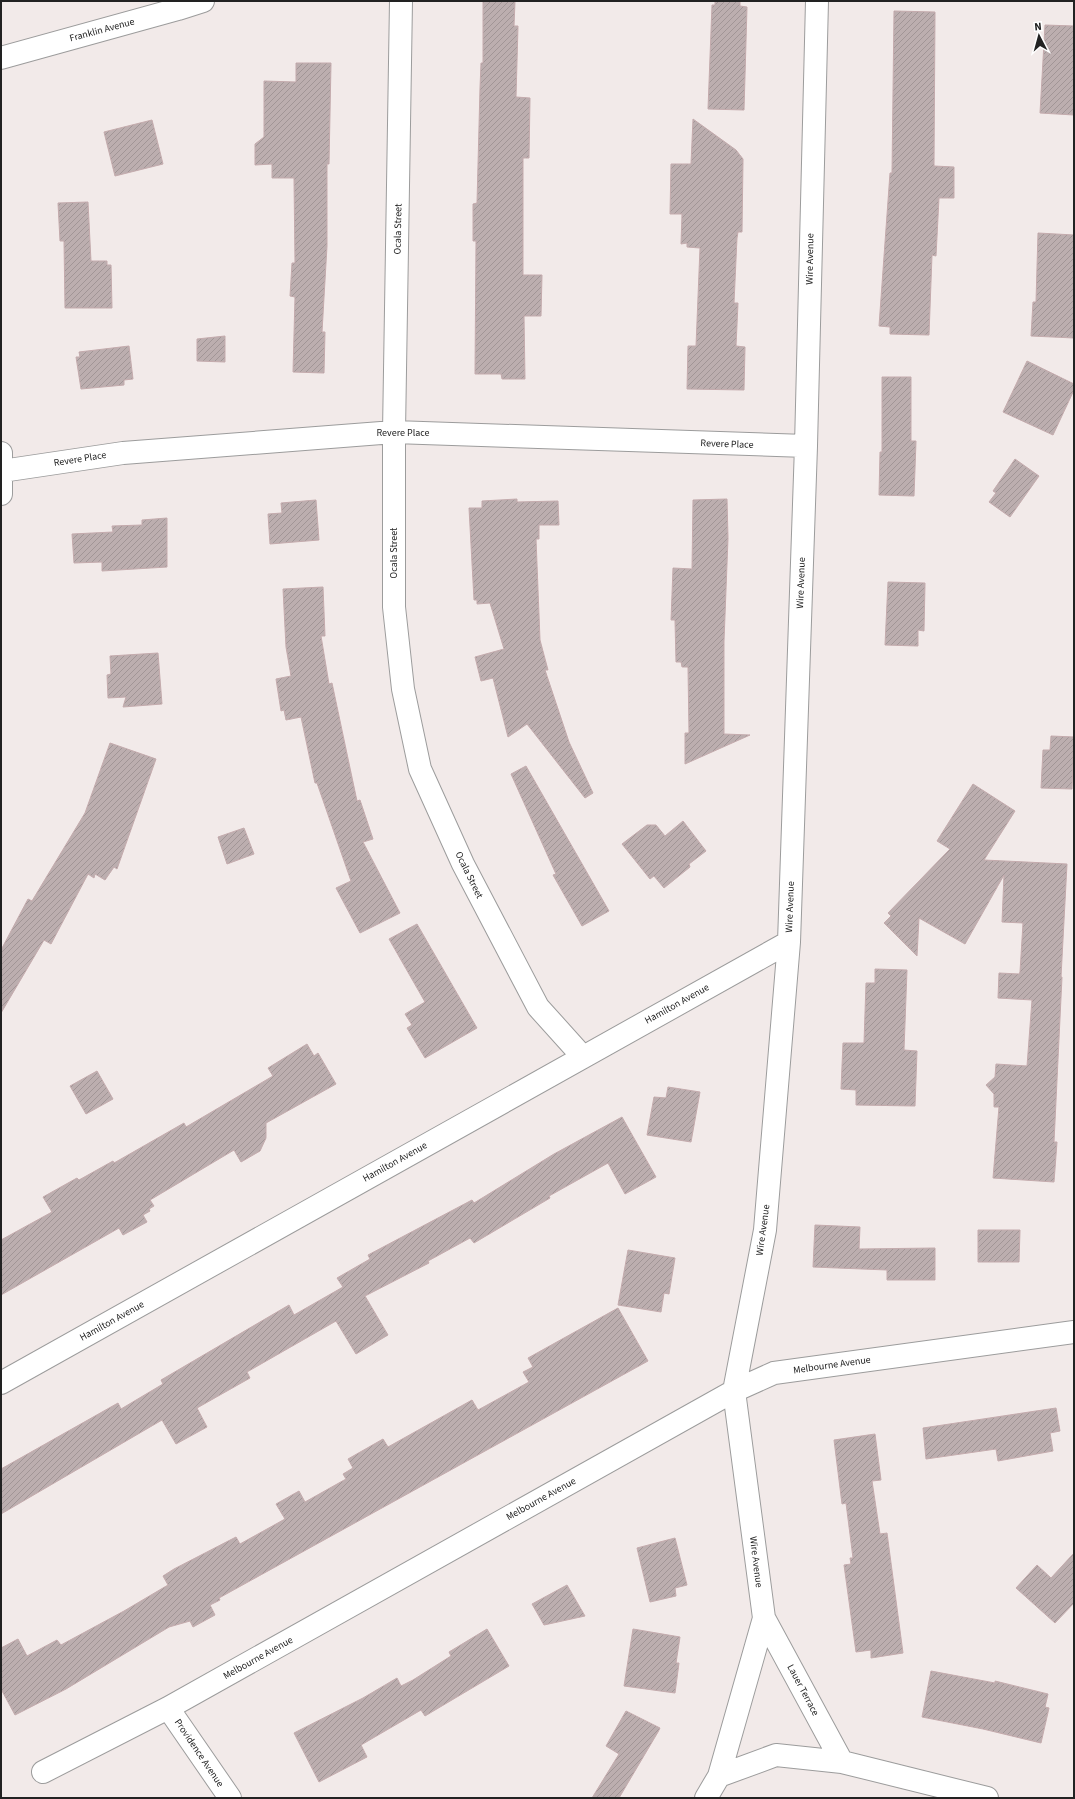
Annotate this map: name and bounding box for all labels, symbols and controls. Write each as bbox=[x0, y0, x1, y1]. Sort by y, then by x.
street label: Franklin Avenue bbox=[68, 15, 136, 45]
north arrow bbox=[1019, 16, 1059, 56]
text: N bbox=[1034, 19, 1042, 34]
street label: Ocala Street bbox=[391, 203, 405, 255]
street label: Wire Avenue bbox=[803, 233, 817, 285]
street label: Revere Place bbox=[376, 426, 430, 440]
street label: Revere Place bbox=[700, 436, 754, 452]
street label: Revere Place bbox=[53, 448, 107, 470]
street label: Ocala Street bbox=[387, 527, 401, 578]
street label: Wire Avenue bbox=[793, 557, 809, 609]
street label: Ocala Street bbox=[452, 849, 487, 901]
street label: Wire Avenue bbox=[782, 881, 798, 933]
street label: Hamilton Avenue bbox=[642, 980, 712, 1028]
street label: Hamilton Avenue bbox=[360, 1138, 430, 1186]
street label: Wire Avenue bbox=[752, 1204, 774, 1256]
street label: Hamilton Avenue bbox=[77, 1297, 147, 1345]
street label: Melbourne Avenue bbox=[792, 1353, 872, 1377]
street label: Melbourne Avenue bbox=[504, 1474, 578, 1524]
street label: Wire Avenue bbox=[746, 1536, 766, 1588]
street label: Melbourne Avenue bbox=[221, 1633, 295, 1683]
street label: Lauer Terrace bbox=[784, 1662, 822, 1718]
street label: Providence Avenue bbox=[171, 1716, 227, 1790]

